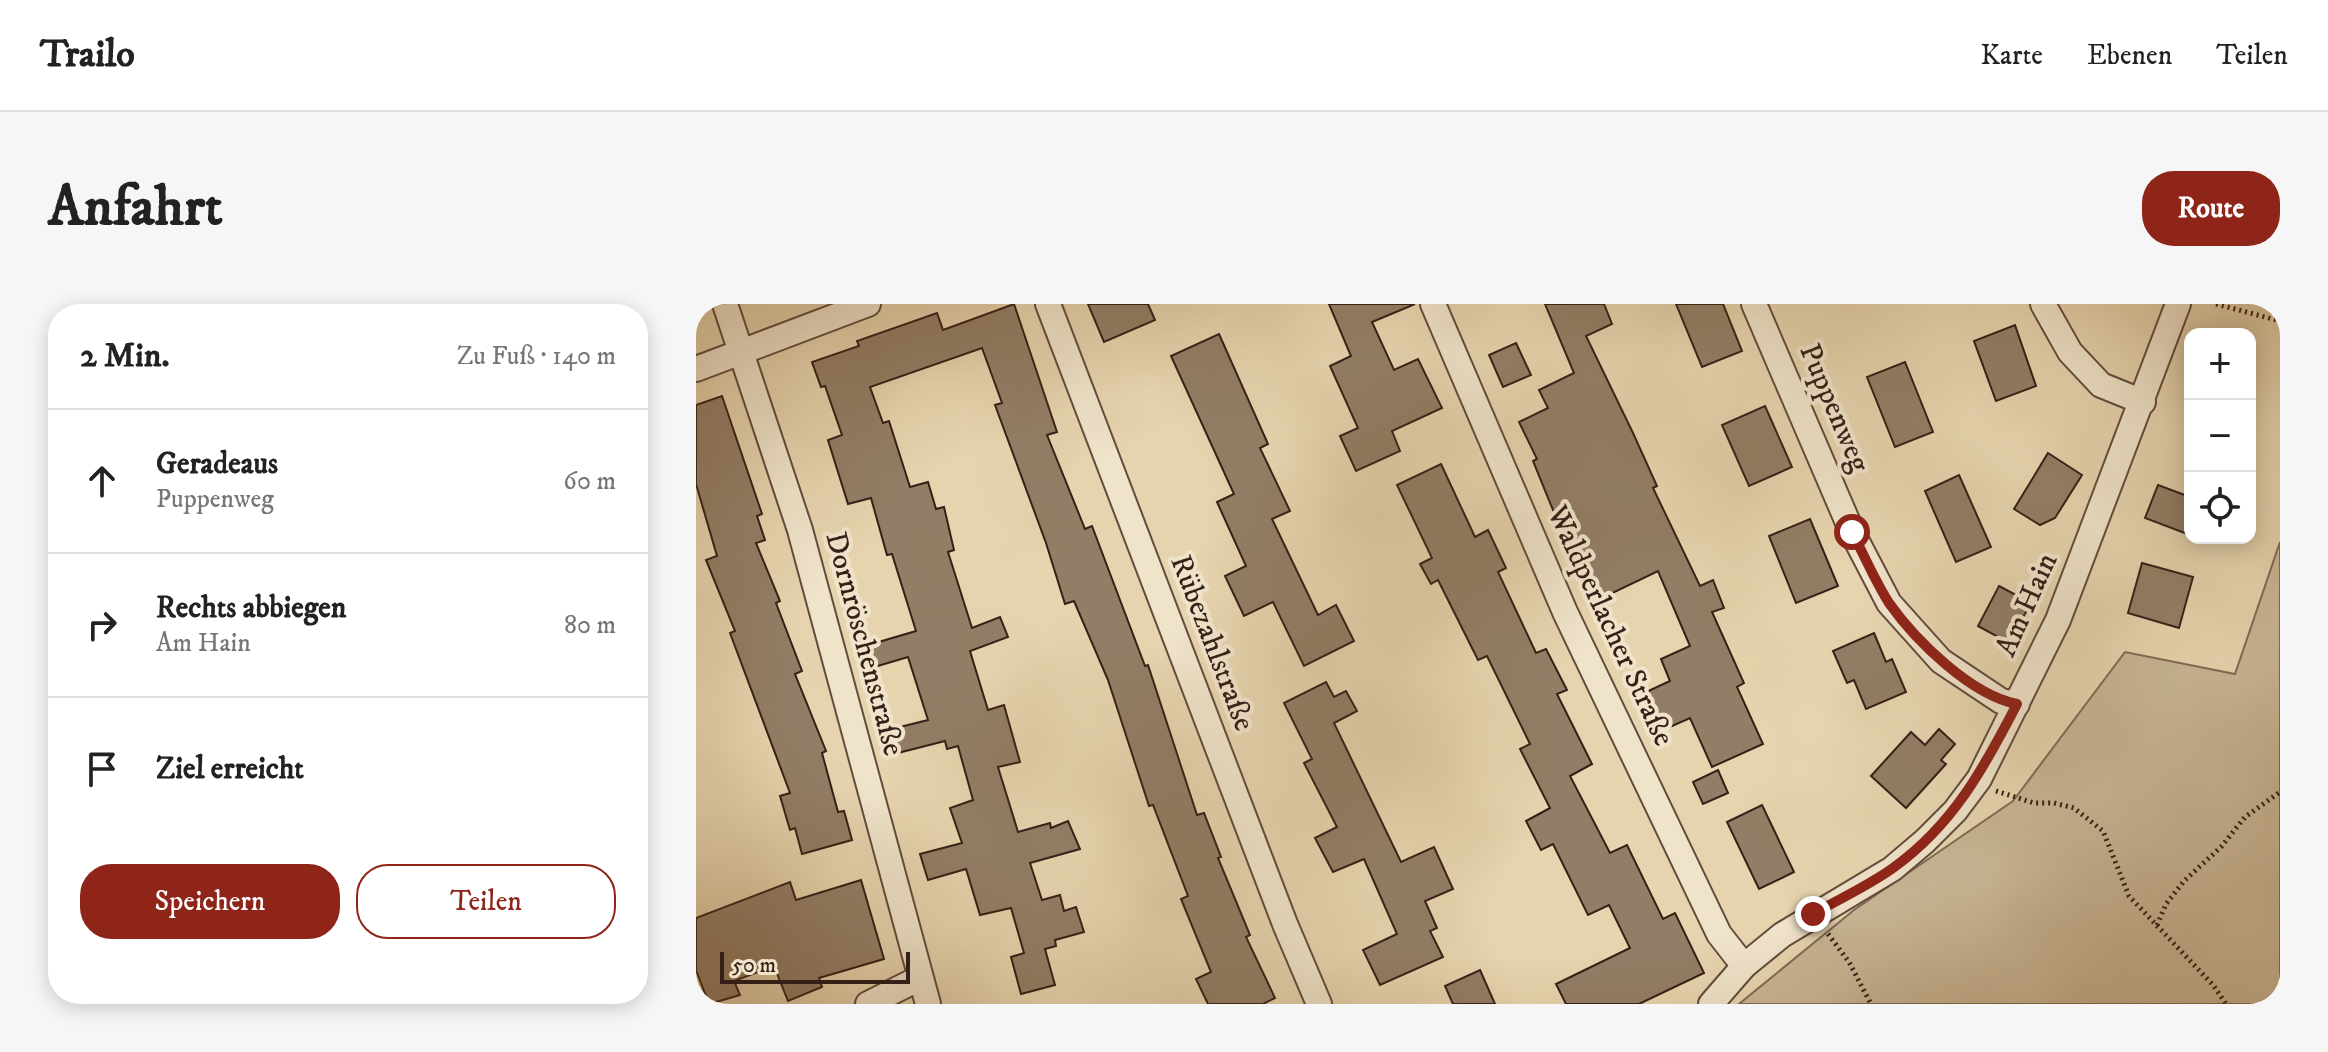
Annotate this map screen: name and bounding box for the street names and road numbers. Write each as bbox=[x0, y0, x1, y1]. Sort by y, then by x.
street label: Puppenweg bbox=[1790, 338, 1878, 478]
street label: Waldperlacher Straße bbox=[1538, 499, 1682, 752]
street label: Dornröschenstraße bbox=[816, 528, 912, 760]
street label: Am Hain bbox=[1988, 547, 2066, 663]
street label: Rübezahlstraße bbox=[1161, 550, 1263, 736]

